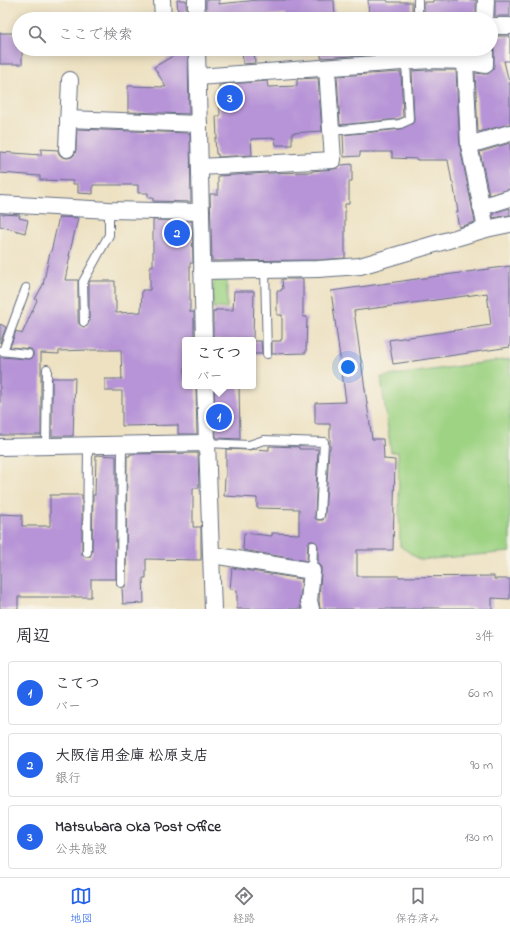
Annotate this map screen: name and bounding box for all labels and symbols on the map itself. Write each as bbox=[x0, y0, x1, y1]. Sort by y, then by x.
pin: 3 bbox=[217, 83, 243, 113]
pin: 2 bbox=[164, 218, 190, 248]
your location bbox=[338, 357, 358, 377]
pin: 1 bbox=[206, 402, 232, 432]

